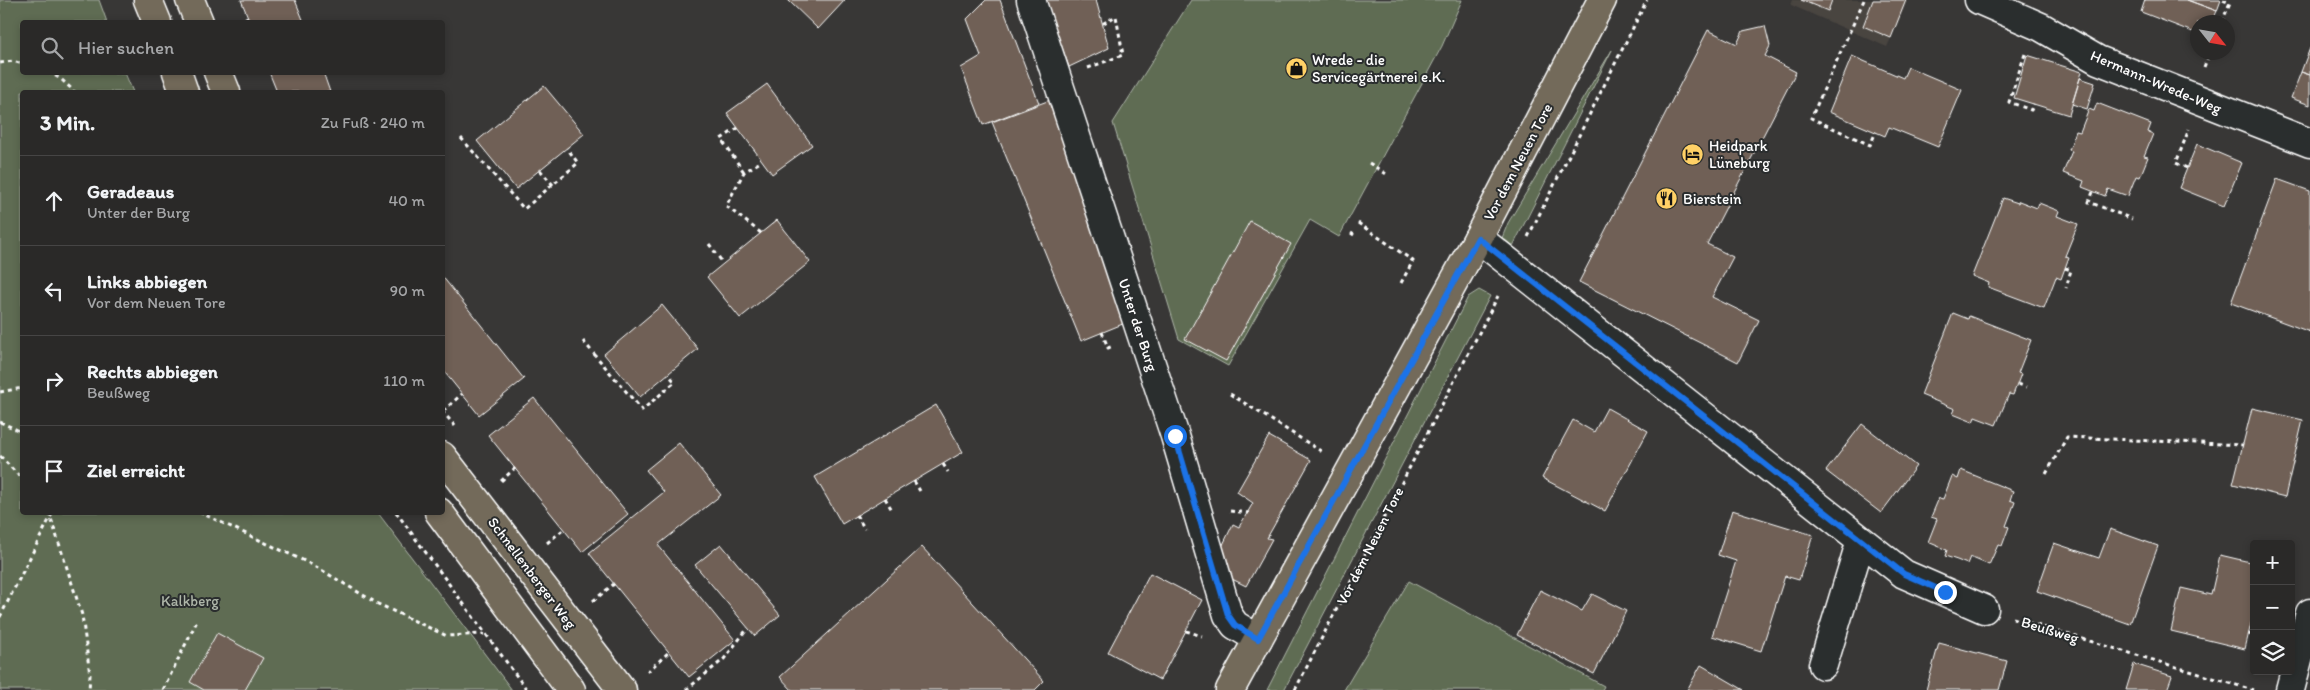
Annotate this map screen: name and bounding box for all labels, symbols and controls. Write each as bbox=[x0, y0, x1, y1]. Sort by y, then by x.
north arrow bbox=[2190, 15, 2235, 60]
search box bbox=[20, 20, 445, 75]
icon: search bbox=[38, 34, 66, 62]
text: Hier suchen bbox=[78, 36, 174, 59]
street label: Hermann-Wrede-Weg bbox=[2088, 46, 2225, 118]
place label: Wrede - die Servicegärtnerei e.K. bbox=[1312, 51, 1445, 86]
shop icon: Wrede - die Servicegärtnerei e.K. bbox=[1284, 57, 1308, 81]
street label: Vor dem Neuen Tore bbox=[1480, 100, 1556, 224]
text: 3 Min. bbox=[40, 110, 95, 135]
text: Zu Fuß · 240 m bbox=[321, 113, 425, 132]
place label: Heidpark Lüneburg bbox=[1709, 137, 1770, 172]
hotel icon: Heidpark Lüneburg bbox=[1681, 143, 1705, 167]
text: Geradeaus bbox=[87, 180, 174, 203]
icon: ahead bbox=[40, 187, 68, 215]
restaurant icon: Bierstein bbox=[1655, 187, 1679, 211]
place label: Bierstein bbox=[1683, 190, 1742, 208]
text: 40 m bbox=[388, 191, 425, 210]
text: Unter der Burg bbox=[87, 203, 190, 222]
text: Links abbiegen bbox=[87, 270, 207, 293]
street label: Unter der Burg bbox=[1115, 276, 1162, 374]
icon: left bbox=[40, 277, 68, 305]
text: 90 m bbox=[390, 281, 425, 300]
text: Vor dem Neuen Tore bbox=[87, 293, 226, 312]
text: Rechts abbiegen bbox=[87, 360, 218, 383]
icon: right bbox=[40, 367, 68, 395]
text: 110 m bbox=[383, 371, 425, 390]
text: Beußweg bbox=[87, 383, 150, 402]
route start bbox=[1164, 425, 1187, 448]
icon: arrive bbox=[40, 457, 68, 485]
text: Ziel erreicht bbox=[87, 459, 185, 482]
street label: Vor dem Neuen Tore bbox=[1333, 484, 1407, 608]
street label: Schnellenberger Weg bbox=[484, 514, 580, 633]
map controls bbox=[2250, 540, 2295, 675]
button: + bbox=[2250, 540, 2295, 585]
route end bbox=[1934, 581, 1957, 604]
button: − bbox=[2250, 585, 2295, 630]
park label: Kalkberg bbox=[161, 592, 219, 610]
street label: Beußweg bbox=[2019, 613, 2081, 647]
button: layers bbox=[2250, 630, 2295, 675]

